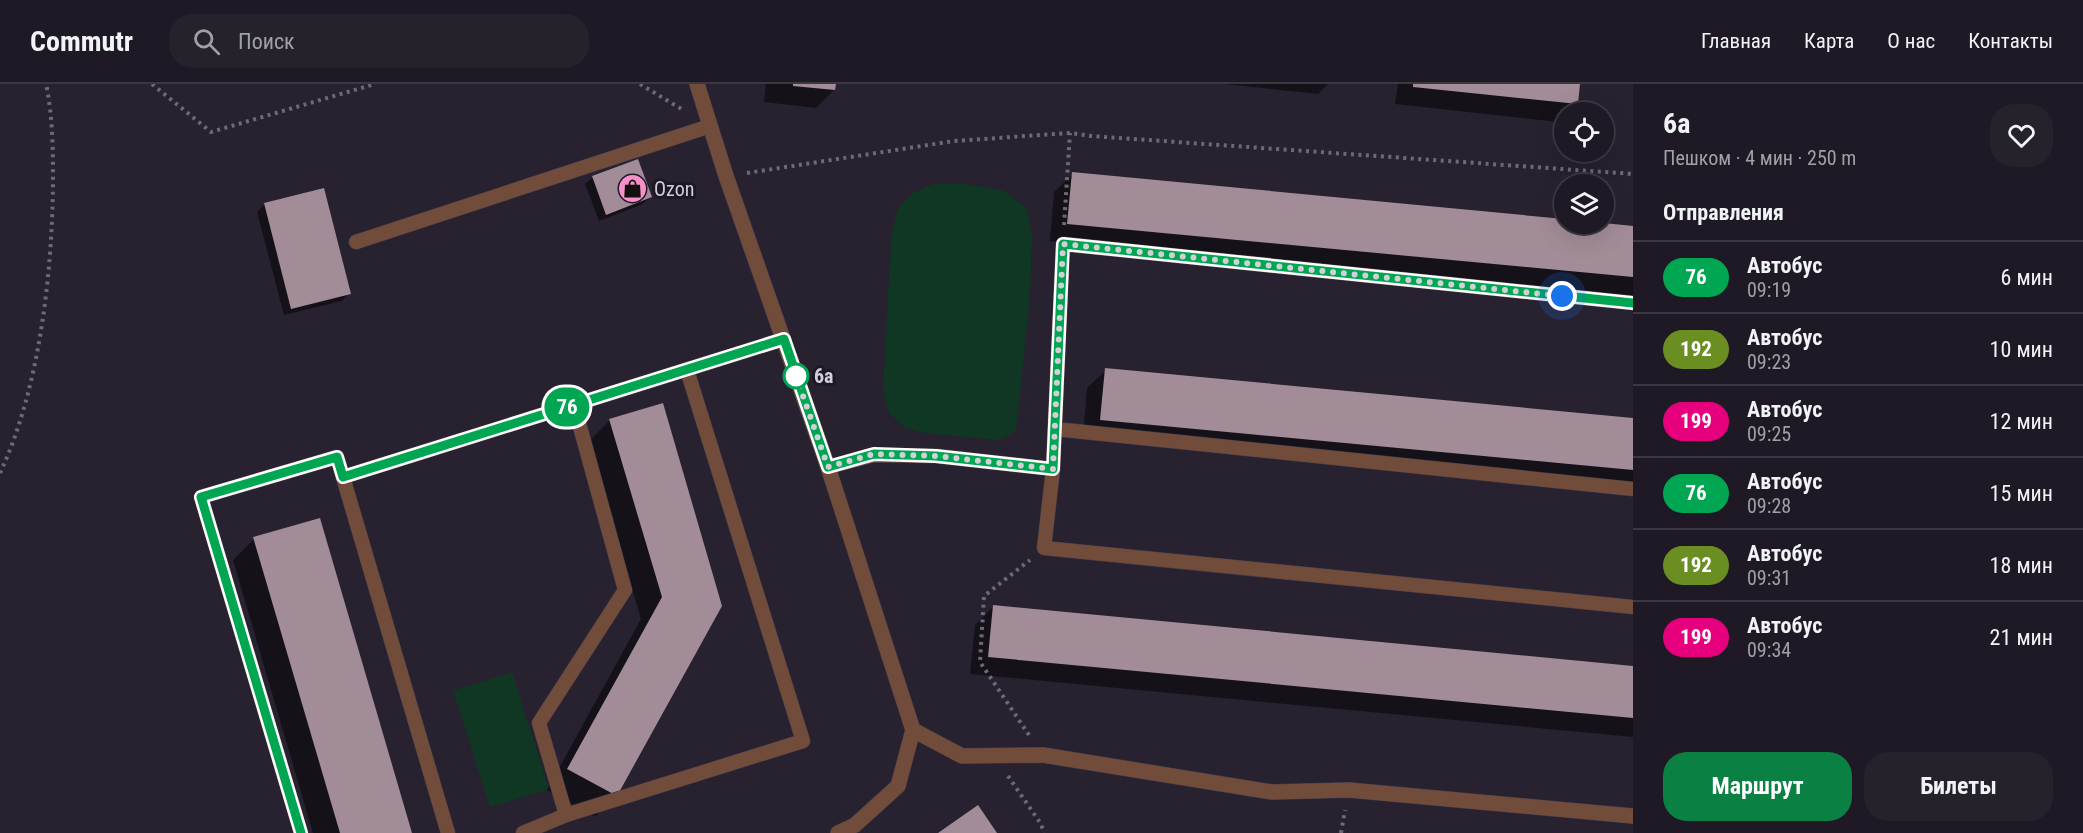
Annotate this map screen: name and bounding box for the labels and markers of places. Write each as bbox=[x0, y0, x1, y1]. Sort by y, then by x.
shop icon: Ozon bbox=[617, 173, 649, 205]
place label: Ozon bbox=[654, 177, 694, 201]
marker: 6а bbox=[783, 363, 809, 389]
place label: 6а bbox=[814, 364, 834, 388]

